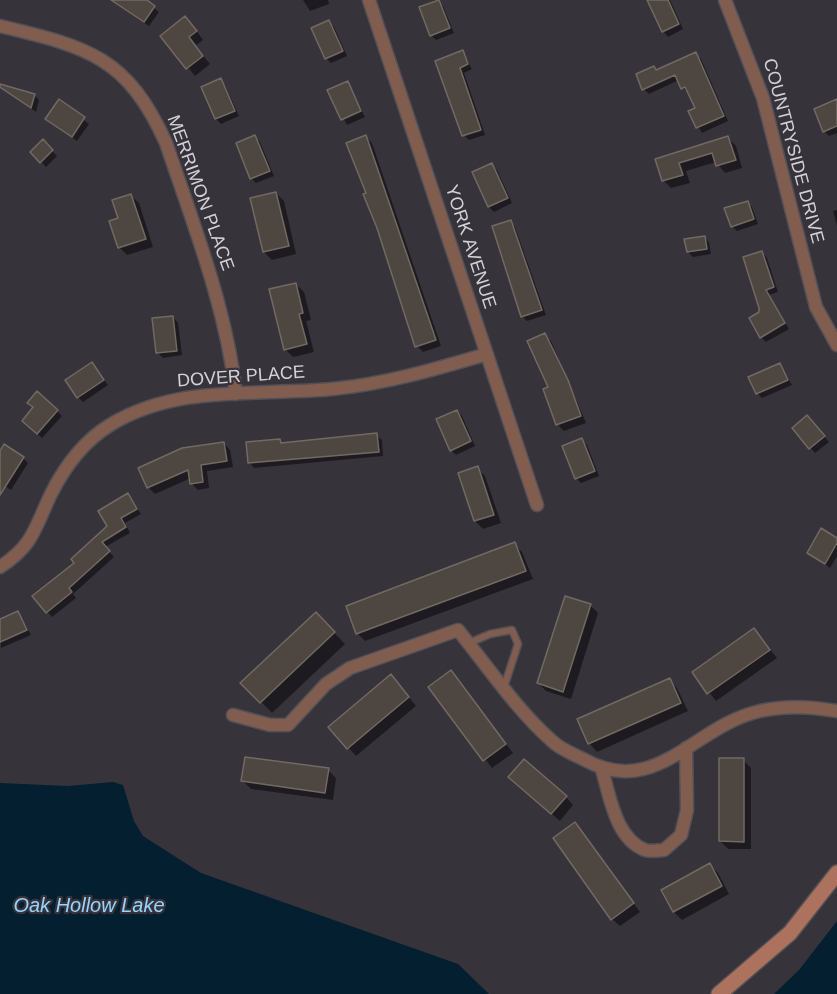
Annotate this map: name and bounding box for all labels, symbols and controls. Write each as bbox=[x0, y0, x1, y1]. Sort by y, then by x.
street label: COUNTRYSIDE DRIVE bbox=[758, 56, 828, 246]
street label: MERRIMON PLACE bbox=[162, 112, 238, 274]
street label: YORK AVENUE bbox=[440, 182, 500, 312]
street label: DOVER PLACE bbox=[176, 362, 306, 392]
water label: Oak Hollow Lake bbox=[13, 894, 165, 918]

